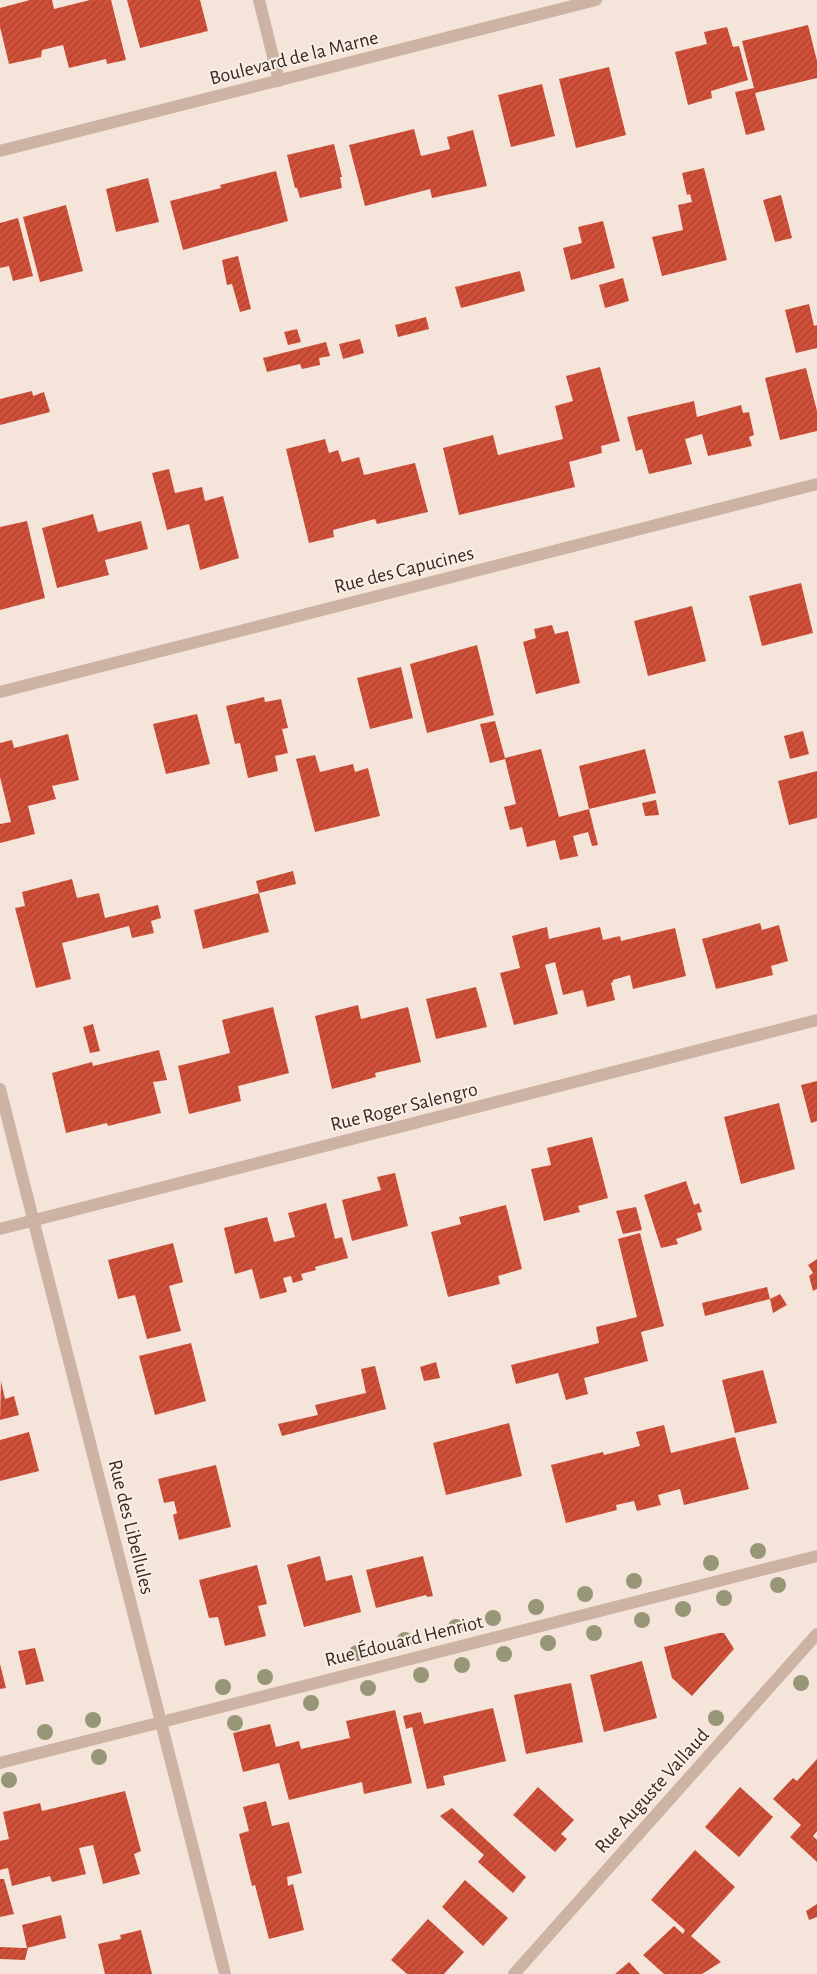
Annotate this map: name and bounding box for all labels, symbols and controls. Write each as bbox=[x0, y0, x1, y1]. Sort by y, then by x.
street label: Boulevard de la Marne bbox=[208, 27, 380, 89]
street label: Rue des Capucines bbox=[332, 543, 476, 597]
street label: Rue Roger Salengro bbox=[328, 1079, 480, 1135]
street label: Rue des Libellules bbox=[105, 1458, 157, 1596]
street label: Rue Édouard Henriot bbox=[323, 1611, 486, 1670]
street label: Rue Auguste Vallaud bbox=[591, 1725, 713, 1857]

